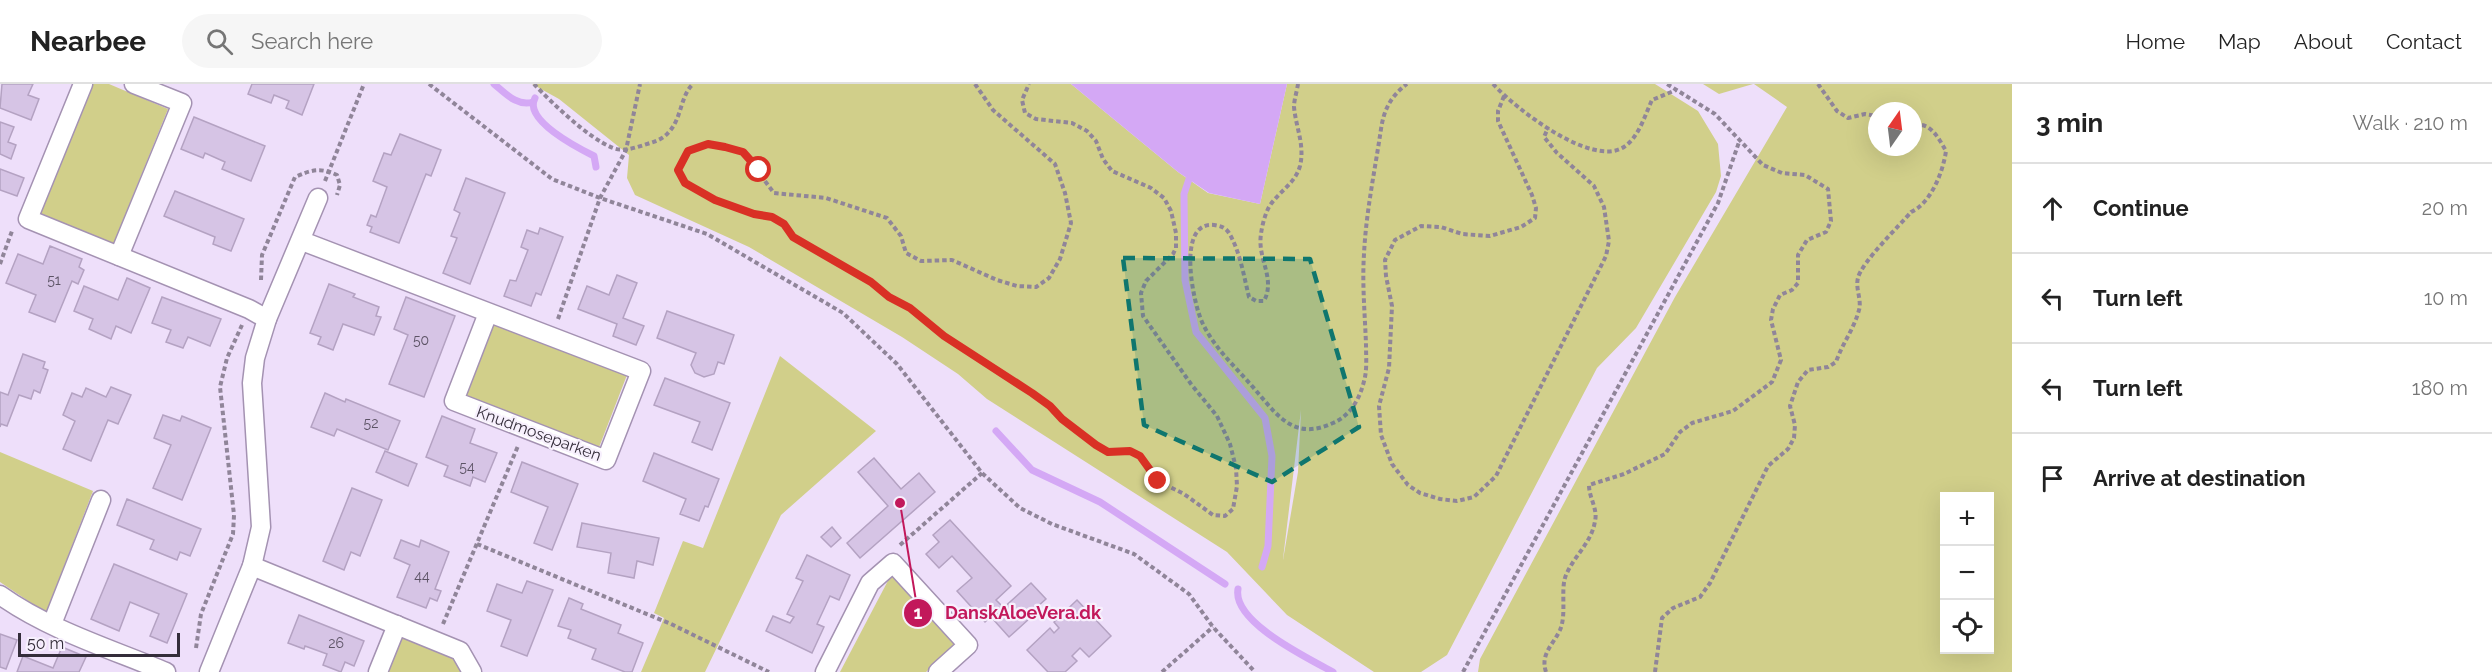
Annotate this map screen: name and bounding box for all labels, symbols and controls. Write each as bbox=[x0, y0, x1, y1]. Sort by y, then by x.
search box bbox=[182, 14, 602, 68]
text: Nearbee bbox=[30, 25, 146, 58]
icon: search bbox=[203, 25, 236, 58]
text: Search here bbox=[251, 28, 373, 54]
text: Home bbox=[2126, 29, 2185, 54]
text: Map bbox=[2218, 29, 2261, 54]
text: About bbox=[2294, 29, 2353, 54]
text: Contact bbox=[2386, 29, 2462, 54]
north arrow bbox=[1868, 102, 1922, 156]
text: 3 min bbox=[2036, 108, 2103, 138]
text: Walk · 210 m bbox=[2353, 111, 2468, 135]
route start bbox=[745, 156, 771, 182]
icon: ahead bbox=[2036, 192, 2069, 225]
text: Continue bbox=[2093, 195, 2189, 221]
text: 20 m bbox=[2422, 196, 2468, 220]
house number: 51 bbox=[47, 272, 61, 288]
icon: left bbox=[2036, 282, 2069, 315]
text: Turn left bbox=[2093, 285, 2183, 311]
text: 10 m bbox=[2424, 286, 2468, 310]
house number: 50 bbox=[413, 332, 429, 348]
icon: left bbox=[2036, 372, 2069, 405]
text: Turn left bbox=[2093, 375, 2183, 401]
text: 180 m bbox=[2412, 376, 2468, 400]
street label: Knudmoseparken bbox=[474, 402, 604, 465]
house number: 52 bbox=[364, 415, 378, 431]
house number: 54 bbox=[459, 459, 475, 475]
icon: arrive bbox=[2036, 462, 2069, 495]
text: Arrive at destination bbox=[2093, 465, 2306, 491]
route end bbox=[1144, 467, 1170, 493]
map controls bbox=[1940, 492, 1994, 654]
button: + bbox=[1940, 492, 1994, 546]
button: − bbox=[1940, 546, 1994, 600]
house number: 44 bbox=[414, 568, 430, 584]
callout: DanskAloeVera.dk bbox=[903, 595, 1113, 631]
button: locate bbox=[1940, 600, 1994, 654]
text: 1 bbox=[914, 602, 923, 623]
text: DanskAloeVera.dk bbox=[945, 602, 1102, 623]
scale bar bbox=[18, 630, 180, 658]
text: 50 m bbox=[27, 634, 64, 653]
house number: 26 bbox=[328, 635, 344, 651]

